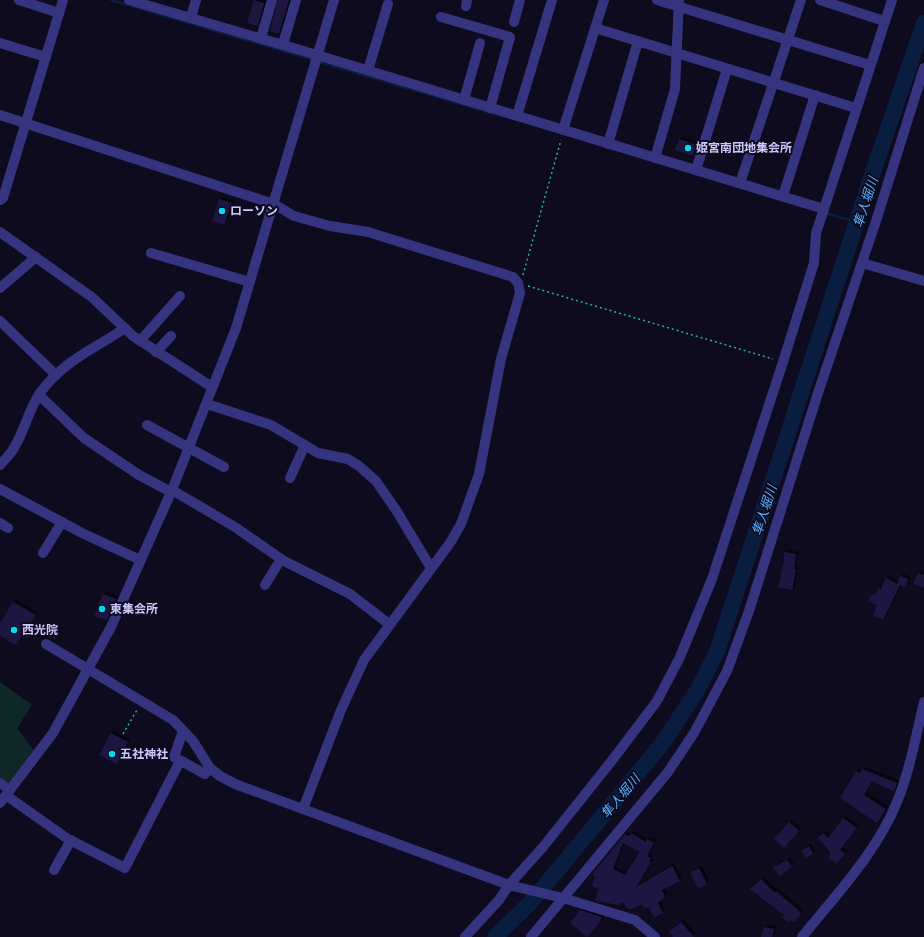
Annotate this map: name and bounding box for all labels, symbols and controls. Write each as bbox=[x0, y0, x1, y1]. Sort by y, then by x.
place label: 姫宮南団地集会所 bbox=[696, 139, 792, 156]
marker: 姫宮南団地集会所 bbox=[683, 143, 693, 153]
water label: 隼人堀川 bbox=[848, 173, 882, 230]
place label: ローソン bbox=[230, 202, 278, 219]
marker: ローソン bbox=[217, 206, 227, 216]
water label: 隼人堀川 bbox=[747, 481, 781, 538]
place label: 東集会所 bbox=[110, 600, 158, 617]
marker: 東集会所 bbox=[97, 604, 107, 614]
place label: 西光院 bbox=[22, 621, 58, 638]
marker: 西光院 bbox=[9, 625, 19, 635]
place label: 五社神社 bbox=[120, 745, 168, 762]
marker: 五社神社 bbox=[107, 749, 117, 759]
water label: 隼人堀川 bbox=[596, 769, 645, 822]

